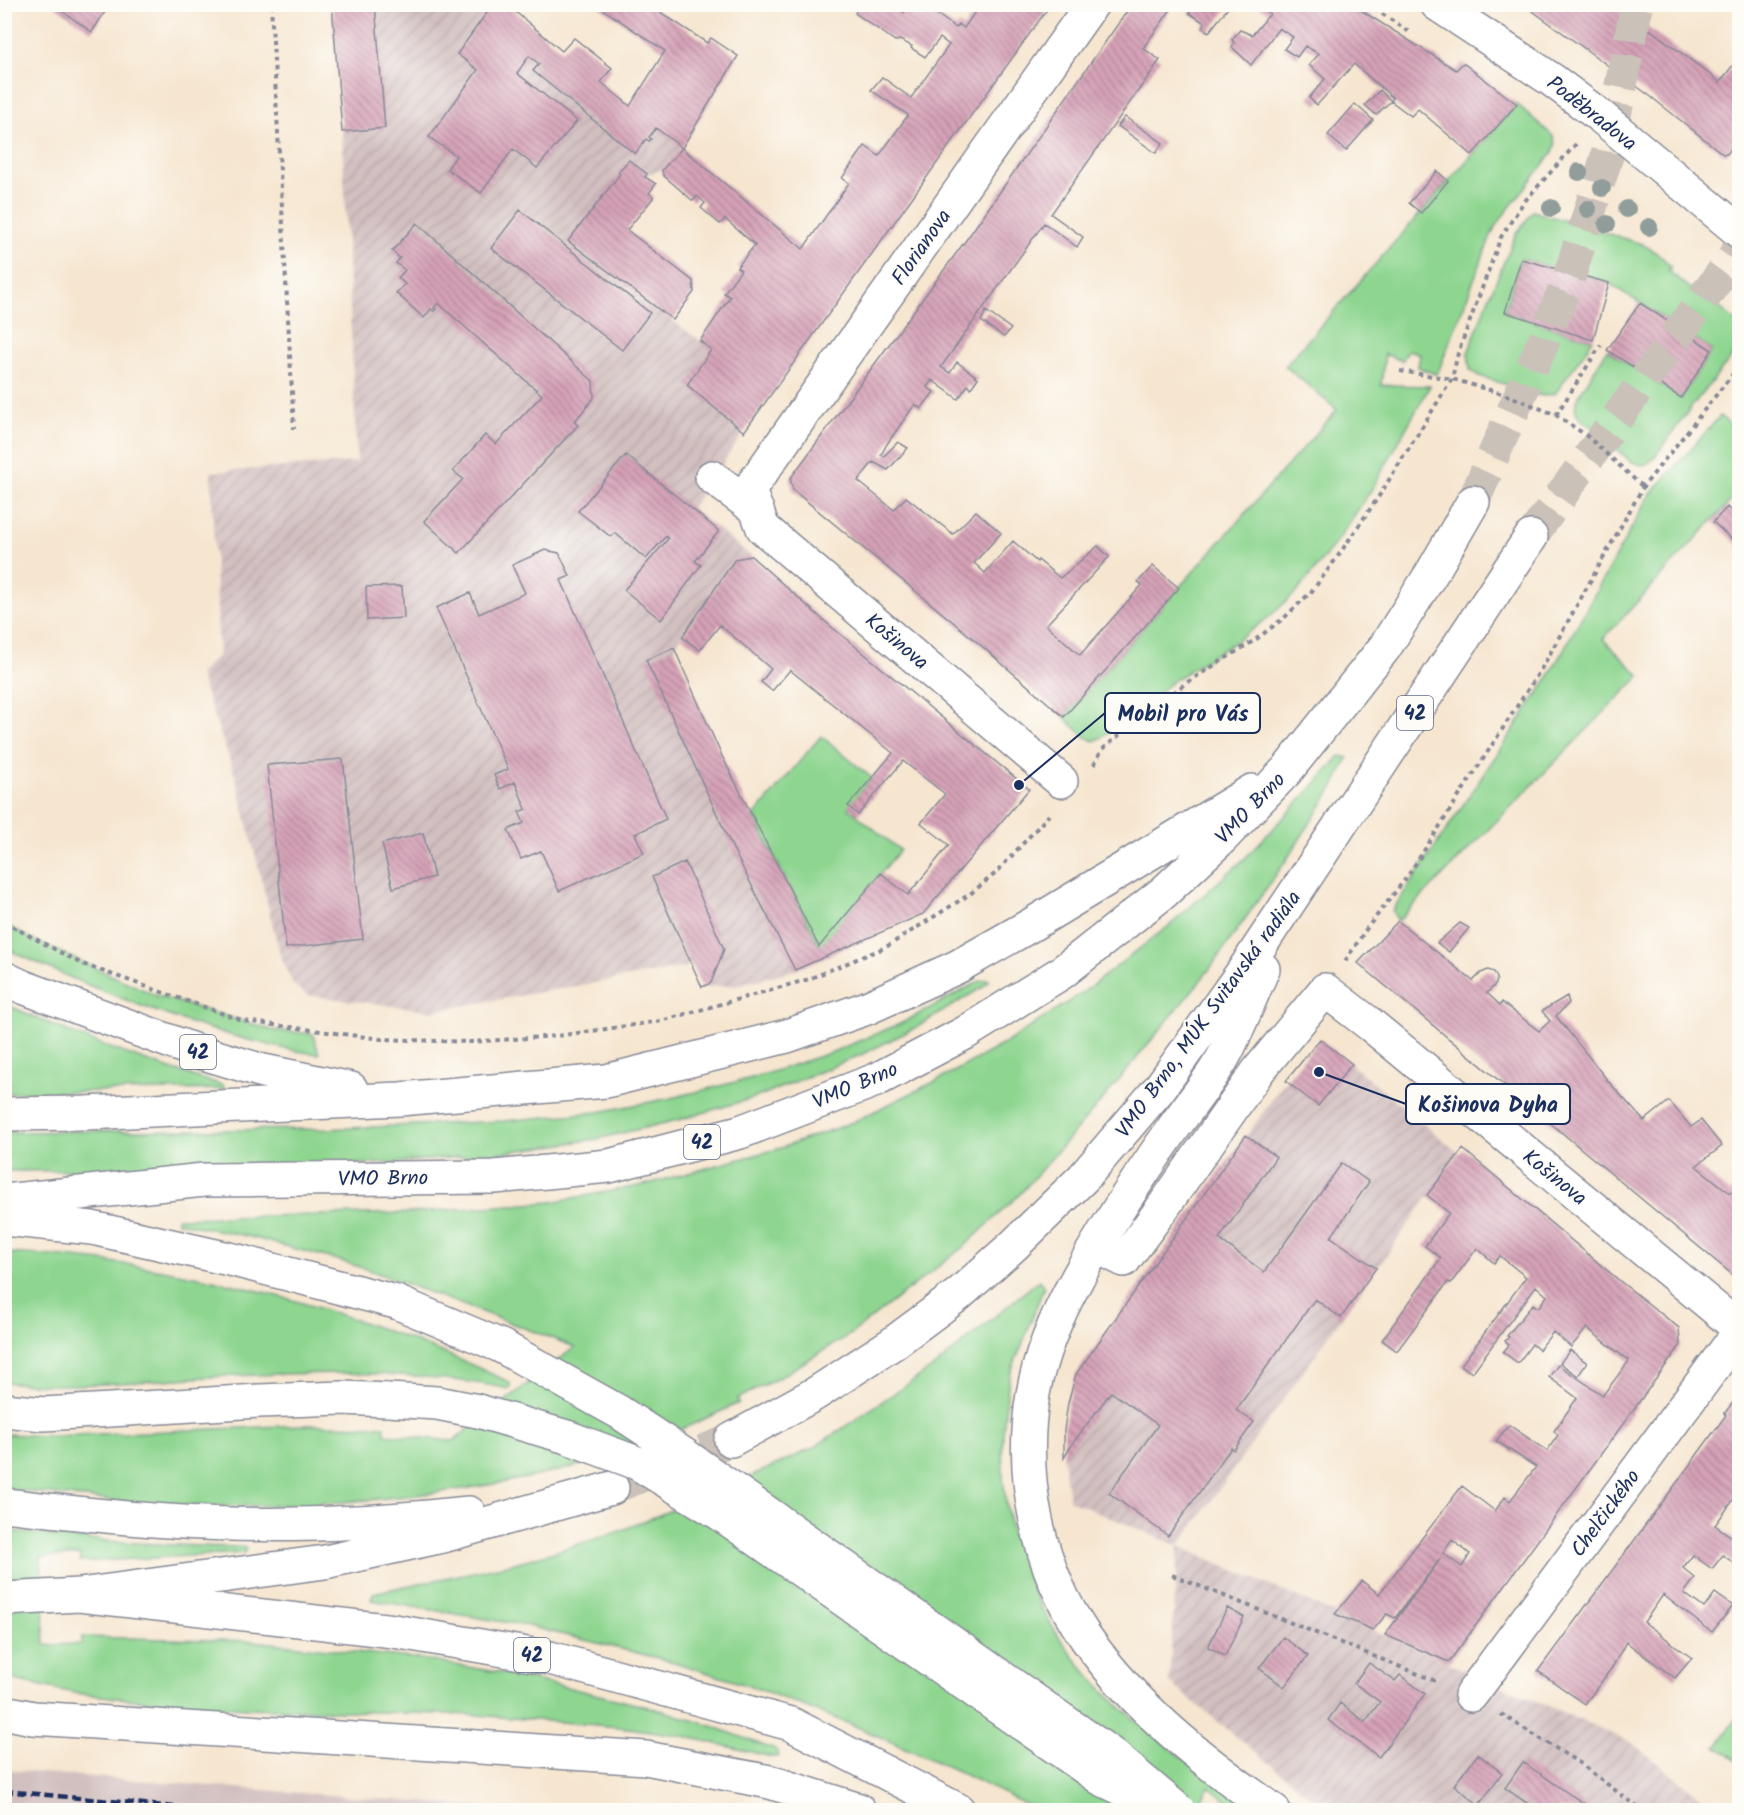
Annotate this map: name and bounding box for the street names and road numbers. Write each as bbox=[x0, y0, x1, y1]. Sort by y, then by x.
street label: Poděbradova bbox=[1539, 68, 1643, 160]
street label: Florianova bbox=[884, 203, 961, 293]
street label: Košinova bbox=[857, 605, 935, 679]
road number: 42 bbox=[1397, 696, 1433, 730]
street label: VMO Brno bbox=[1208, 765, 1294, 853]
street label: VMO Brno, MÚK Svitavská radiála bbox=[1108, 884, 1311, 1146]
road number: 42 bbox=[180, 1035, 216, 1069]
street label: VMO Brno bbox=[808, 1054, 903, 1119]
road number: 42 bbox=[684, 1125, 720, 1159]
street label: Košinova bbox=[1514, 1142, 1594, 1215]
street label: VMO Brno bbox=[338, 1162, 428, 1197]
street label: Chelčického bbox=[1563, 1463, 1650, 1565]
road number: 42 bbox=[514, 1638, 550, 1672]

